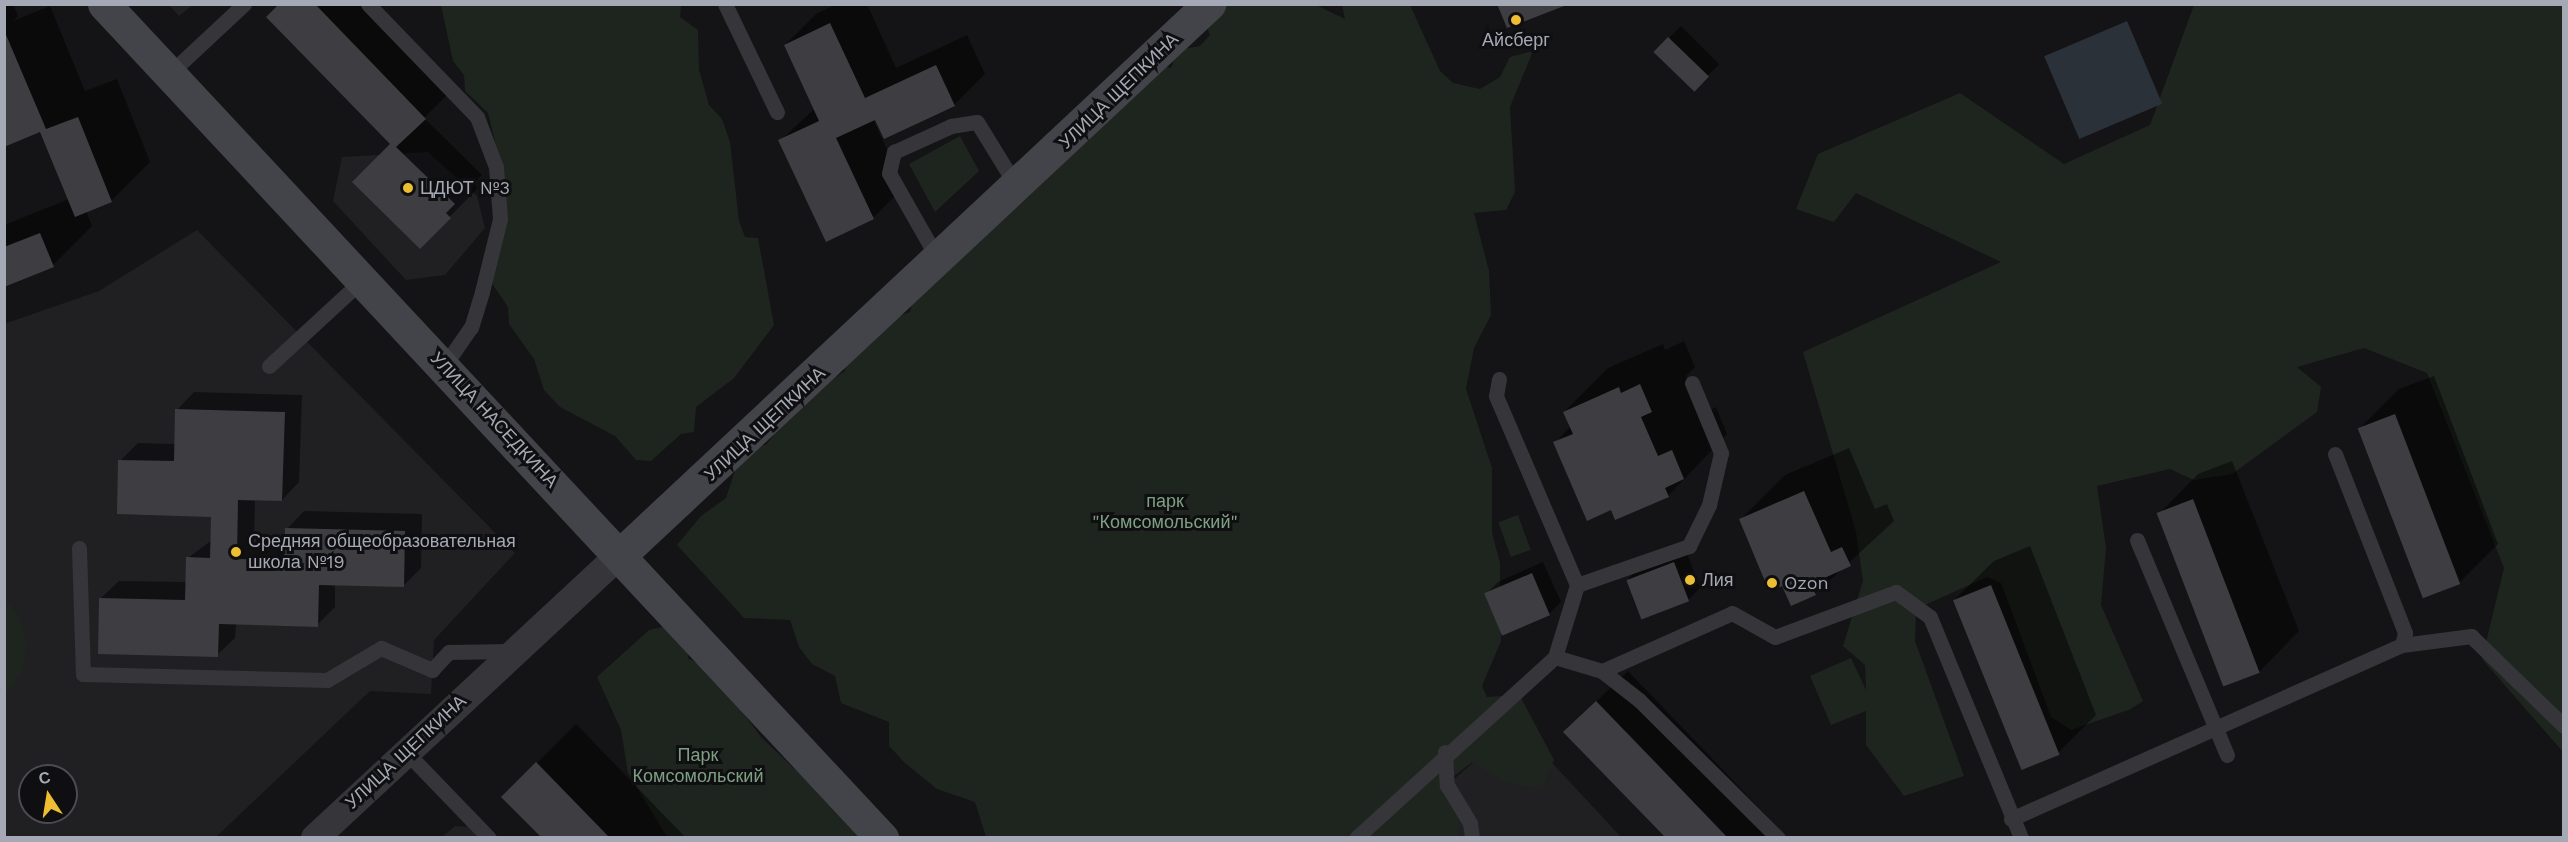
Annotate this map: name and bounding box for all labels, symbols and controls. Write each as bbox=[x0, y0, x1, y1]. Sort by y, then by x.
marker: Айсберг bbox=[1509, 13, 1523, 27]
street label: УЛИЦА ЩЕПКИНА bbox=[1055, 29, 1183, 153]
place label: Айсберг bbox=[1482, 29, 1550, 51]
place label: ЦДЮТ №3 bbox=[420, 177, 510, 199]
marker: ЦДЮТ №3 bbox=[401, 181, 415, 195]
street label: УЛИЦА НАСЕДКИНА bbox=[426, 348, 562, 492]
street label: УЛИЦА ЩЕПКИНА bbox=[700, 362, 830, 486]
park label: парк "Комсомольский" bbox=[1092, 491, 1238, 534]
place label: Средняя общеобразовательная школа №19 bbox=[248, 531, 516, 574]
marker: Средняя общеобразовательная школа №19 bbox=[229, 545, 243, 559]
place label: Лия bbox=[1702, 569, 1734, 591]
place label: Ozon bbox=[1784, 572, 1829, 594]
marker: Лия bbox=[1683, 573, 1697, 587]
marker: Ozon bbox=[1765, 576, 1779, 590]
street label: УЛИЦА ЩЕПКИНА bbox=[341, 690, 471, 814]
park label: Парк Комсомольский bbox=[633, 745, 763, 788]
north arrow bbox=[18, 764, 78, 824]
text: С bbox=[37, 767, 52, 788]

